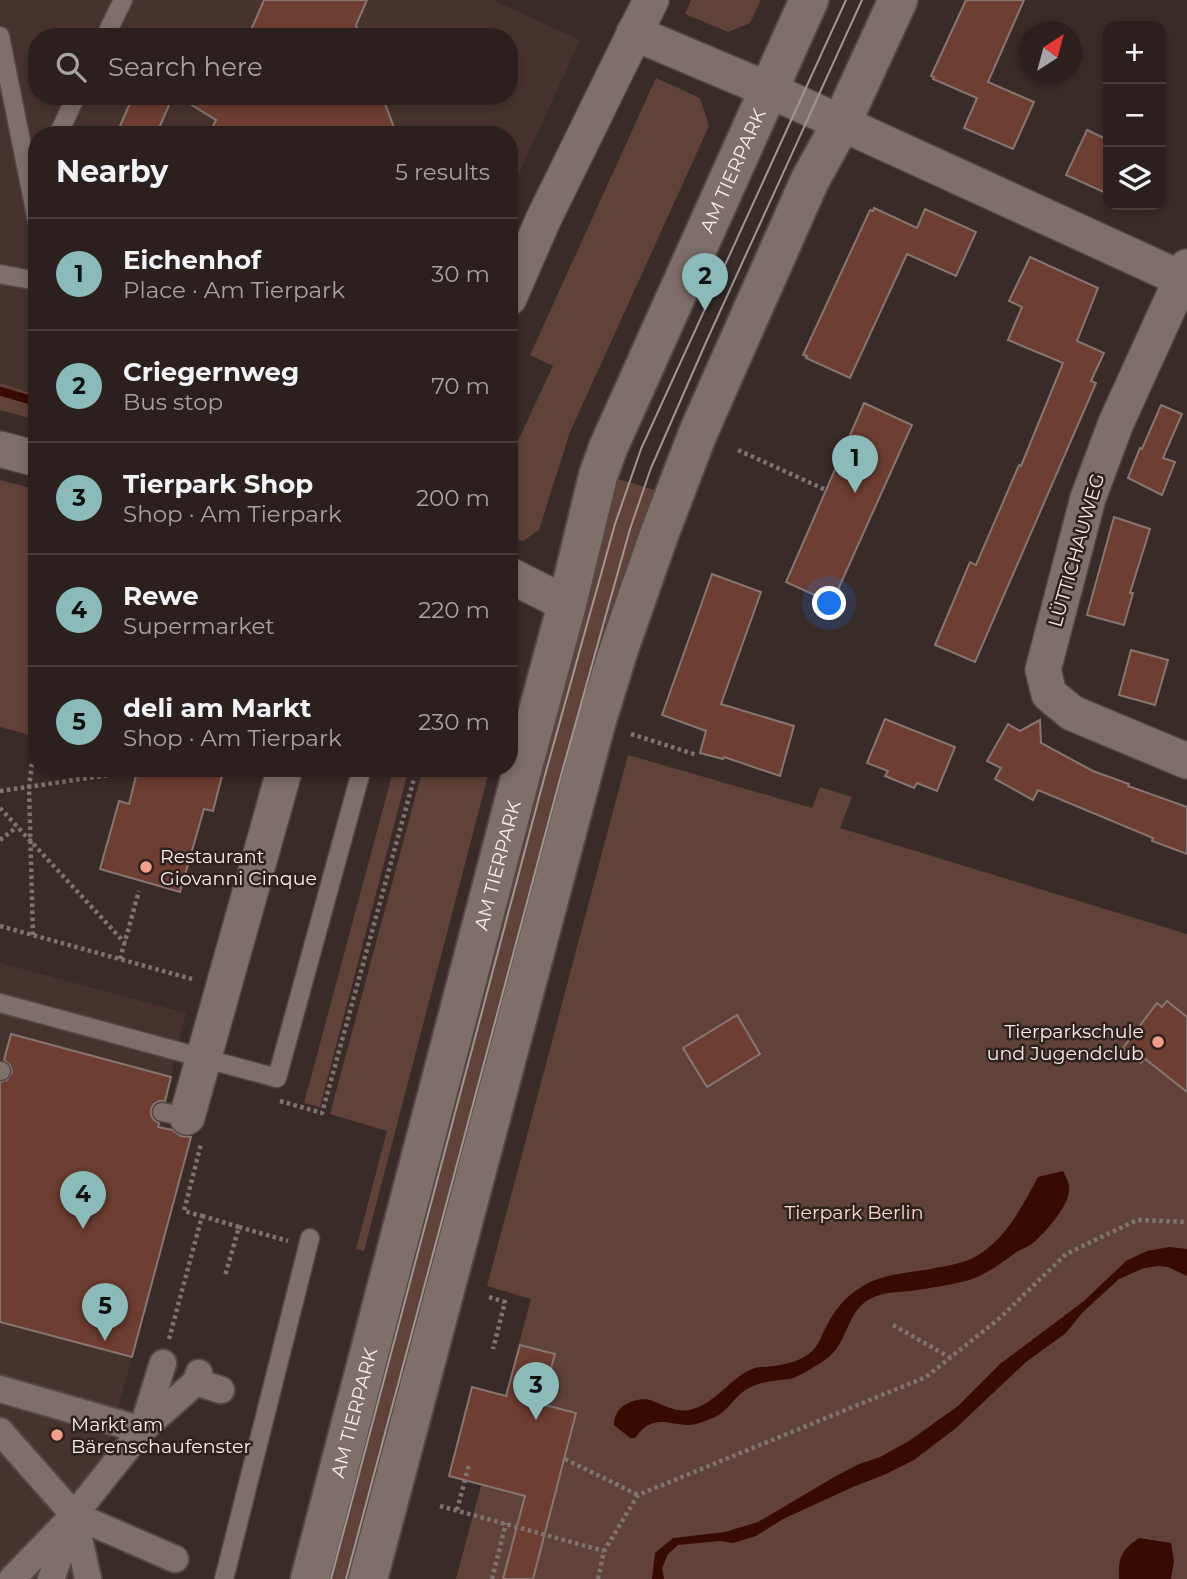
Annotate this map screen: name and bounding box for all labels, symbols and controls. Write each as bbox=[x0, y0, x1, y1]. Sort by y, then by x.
north arrow bbox=[1019, 21, 1082, 84]
map controls bbox=[1103, 21, 1166, 210]
button: + bbox=[1103, 21, 1166, 84]
search box bbox=[28, 28, 518, 105]
icon: search bbox=[52, 48, 90, 86]
text: Search here bbox=[108, 51, 263, 83]
button: − bbox=[1103, 84, 1166, 147]
street label: AM TIERPARK bbox=[695, 105, 771, 236]
button: layers bbox=[1103, 147, 1166, 210]
text: Nearby bbox=[56, 153, 168, 190]
text: 5 results bbox=[395, 158, 490, 186]
text: Eichenhof bbox=[123, 244, 261, 276]
pin: 2 bbox=[682, 253, 728, 311]
text: 1 bbox=[74, 260, 84, 288]
text: 30 m bbox=[431, 260, 490, 288]
text: Place · Am Tierpark bbox=[123, 276, 345, 304]
text: Criegernweg bbox=[123, 356, 299, 388]
text: 2 bbox=[72, 372, 86, 400]
text: 70 m bbox=[431, 372, 490, 400]
text: Bus stop bbox=[123, 388, 223, 416]
pin: 1 bbox=[832, 435, 878, 493]
text: Tierpark Shop bbox=[123, 468, 313, 500]
street label: LÜTTICHAUWEG bbox=[1044, 471, 1109, 630]
text: 3 bbox=[72, 484, 86, 512]
text: 200 m bbox=[416, 484, 490, 512]
text: Shop · Am Tierpark bbox=[123, 500, 342, 528]
text: Rewe bbox=[123, 580, 199, 612]
your location bbox=[812, 586, 846, 620]
text: 4 bbox=[71, 596, 87, 624]
text: 220 m bbox=[418, 596, 490, 624]
text: Supermarket bbox=[123, 612, 275, 640]
text: deli am Markt bbox=[123, 692, 311, 724]
text: 5 bbox=[72, 708, 86, 736]
text: 230 m bbox=[418, 708, 490, 736]
text: Shop · Am Tierpark bbox=[123, 724, 342, 752]
street label: AM TIERPARK bbox=[470, 797, 526, 933]
place label: Restaurant Giovanni Cinque bbox=[160, 845, 317, 890]
marker: Restaurant Giovanni Cinque bbox=[138, 859, 154, 875]
place label: Tierparkschule und Jugendclub bbox=[987, 1020, 1144, 1065]
marker: Tierparkschule und Jugendclub bbox=[1150, 1034, 1166, 1050]
pin: 4 bbox=[60, 1171, 106, 1229]
park label: Tierpark Berlin bbox=[784, 1201, 924, 1224]
pin: 5 bbox=[82, 1283, 128, 1341]
street label: AM TIERPARK bbox=[326, 1345, 382, 1480]
pin: 3 bbox=[513, 1362, 559, 1420]
place label: Markt am Bärenschaufenster bbox=[71, 1413, 251, 1458]
marker: Markt am Bärenschaufenster bbox=[49, 1427, 65, 1443]

